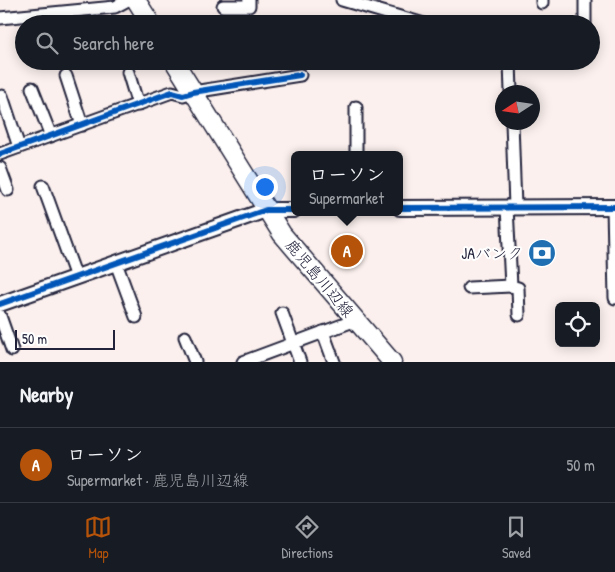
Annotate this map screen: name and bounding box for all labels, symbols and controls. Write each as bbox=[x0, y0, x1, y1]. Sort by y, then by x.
search box bbox=[15, 15, 600, 70]
icon: search bbox=[33, 29, 61, 57]
text: Search here bbox=[73, 30, 154, 56]
north arrow bbox=[495, 85, 540, 130]
popup bbox=[291, 151, 403, 216]
text: ローソン bbox=[309, 161, 385, 187]
your location bbox=[252, 174, 278, 200]
text: Supermarket bbox=[309, 187, 384, 209]
pin: A bbox=[331, 232, 363, 270]
street label: 鹿児島川辺線 bbox=[281, 234, 359, 322]
bank icon: JAバンク bbox=[527, 238, 557, 268]
place label: JAバンク bbox=[461, 242, 523, 264]
map controls bbox=[555, 302, 600, 347]
button: locate bbox=[555, 302, 600, 347]
scale bar bbox=[15, 327, 115, 350]
text: 50 m bbox=[22, 329, 47, 348]
text: Nearby bbox=[20, 380, 73, 409]
text: ローソン bbox=[67, 441, 143, 467]
text: A bbox=[32, 454, 40, 476]
text: 50 m bbox=[567, 454, 595, 476]
text: Supermarket · 鹿児島川辺線 bbox=[67, 469, 249, 491]
tab: Map bbox=[84, 513, 112, 562]
tab: Directions bbox=[281, 513, 333, 562]
tab: Saved bbox=[502, 513, 531, 562]

